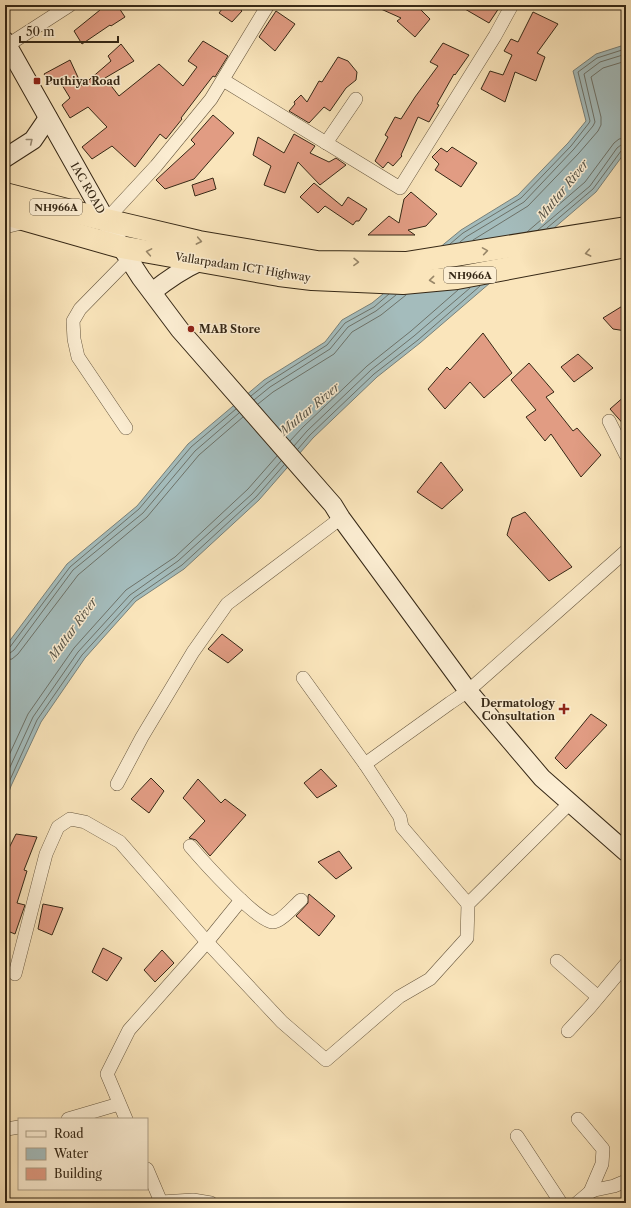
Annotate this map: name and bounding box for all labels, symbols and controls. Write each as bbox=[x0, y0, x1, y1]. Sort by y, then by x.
scale bar bbox=[20, 18, 118, 44]
text: 50 m bbox=[26, 24, 55, 39]
place label: Puthiya Road bbox=[45, 74, 121, 88]
marker: Puthiya Road bbox=[32, 76, 42, 86]
one-way arrow bbox=[25, 139, 32, 146]
water label: Muttar River bbox=[532, 155, 592, 225]
street label: IAC ROAD bbox=[68, 160, 108, 216]
road number: NH966A bbox=[30, 199, 82, 215]
one-way arrow bbox=[196, 237, 202, 245]
one-way arrow bbox=[482, 247, 488, 255]
one-way arrow bbox=[146, 248, 152, 257]
one-way arrow bbox=[585, 248, 591, 257]
street label: Vallarpadam ICT Highway bbox=[173, 249, 313, 285]
one-way arrow bbox=[353, 258, 359, 267]
road number: NH966A bbox=[444, 267, 496, 283]
one-way arrow bbox=[429, 275, 435, 284]
place label: MAB Store bbox=[199, 322, 261, 336]
marker: MAB Store bbox=[186, 324, 196, 334]
water label: Muttar River bbox=[275, 378, 344, 439]
water label: Muttar River bbox=[44, 593, 101, 665]
place label: Dermatology Consultation bbox=[481, 696, 555, 723]
marker: Dermatology Consultation bbox=[558, 703, 570, 715]
legend bbox=[18, 1118, 148, 1190]
text: Road bbox=[54, 1126, 84, 1141]
text: Water bbox=[53, 1146, 88, 1161]
text: Building bbox=[54, 1166, 102, 1181]

